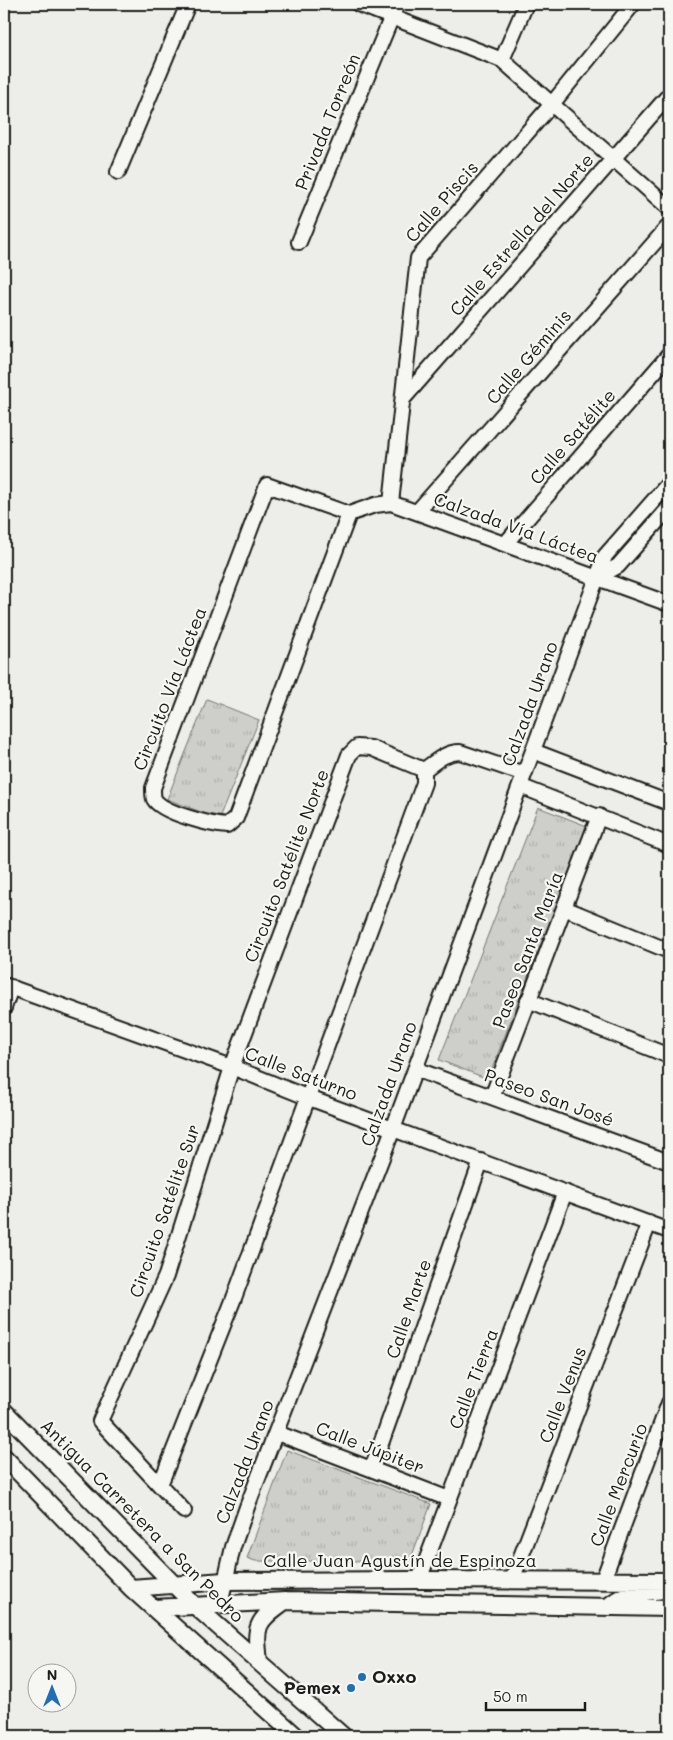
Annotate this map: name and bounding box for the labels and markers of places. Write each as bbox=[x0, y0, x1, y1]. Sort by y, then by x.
place label: Oxxo bbox=[372, 1664, 417, 1688]
marker: Oxxo bbox=[356, 1671, 368, 1683]
place label: Pemex bbox=[283, 1675, 341, 1699]
marker: Pemex bbox=[345, 1682, 357, 1694]

